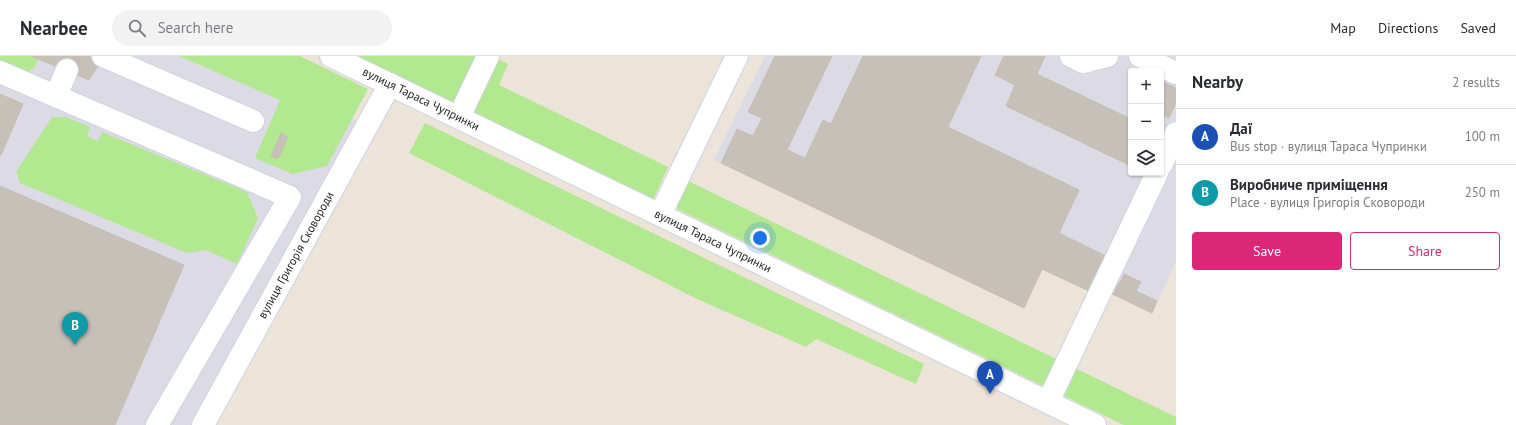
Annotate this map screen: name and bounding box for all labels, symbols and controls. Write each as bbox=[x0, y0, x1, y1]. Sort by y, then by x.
search box bbox=[112, 10, 392, 46]
text: Nearbee bbox=[20, 16, 88, 40]
icon: search bbox=[126, 17, 148, 39]
text: Search here bbox=[158, 18, 233, 37]
text: Map bbox=[1330, 19, 1356, 37]
text: Directions bbox=[1378, 19, 1438, 37]
text: Saved bbox=[1460, 19, 1496, 37]
street label: вулиця Тараса Чупринки bbox=[360, 64, 482, 133]
map controls bbox=[1128, 68, 1164, 176]
button: + bbox=[1128, 68, 1164, 104]
text: Nearby bbox=[1192, 71, 1243, 93]
text: 2 results bbox=[1452, 74, 1500, 91]
button: − bbox=[1128, 104, 1164, 140]
text: Даї bbox=[1230, 119, 1253, 138]
text: A bbox=[1201, 128, 1209, 145]
text: 100 m bbox=[1465, 128, 1500, 145]
text: Bus stop · вулиця Тараса Чупринки bbox=[1230, 138, 1427, 155]
button: layers bbox=[1128, 140, 1164, 176]
text: Виробниче приміщення bbox=[1230, 175, 1388, 194]
text: B bbox=[1201, 184, 1209, 201]
text: 250 m bbox=[1465, 184, 1500, 201]
street label: вулиця Григорія Сковороди bbox=[254, 189, 337, 321]
text: Place · вулиця Григорія Сковороди bbox=[1230, 194, 1425, 211]
street label: вулиця Тараса Чупринки bbox=[652, 206, 774, 275]
your location bbox=[750, 228, 770, 248]
button: Save bbox=[1192, 232, 1342, 270]
button: Share bbox=[1350, 232, 1500, 270]
pin: B bbox=[62, 312, 88, 345]
pin: A bbox=[977, 361, 1003, 394]

